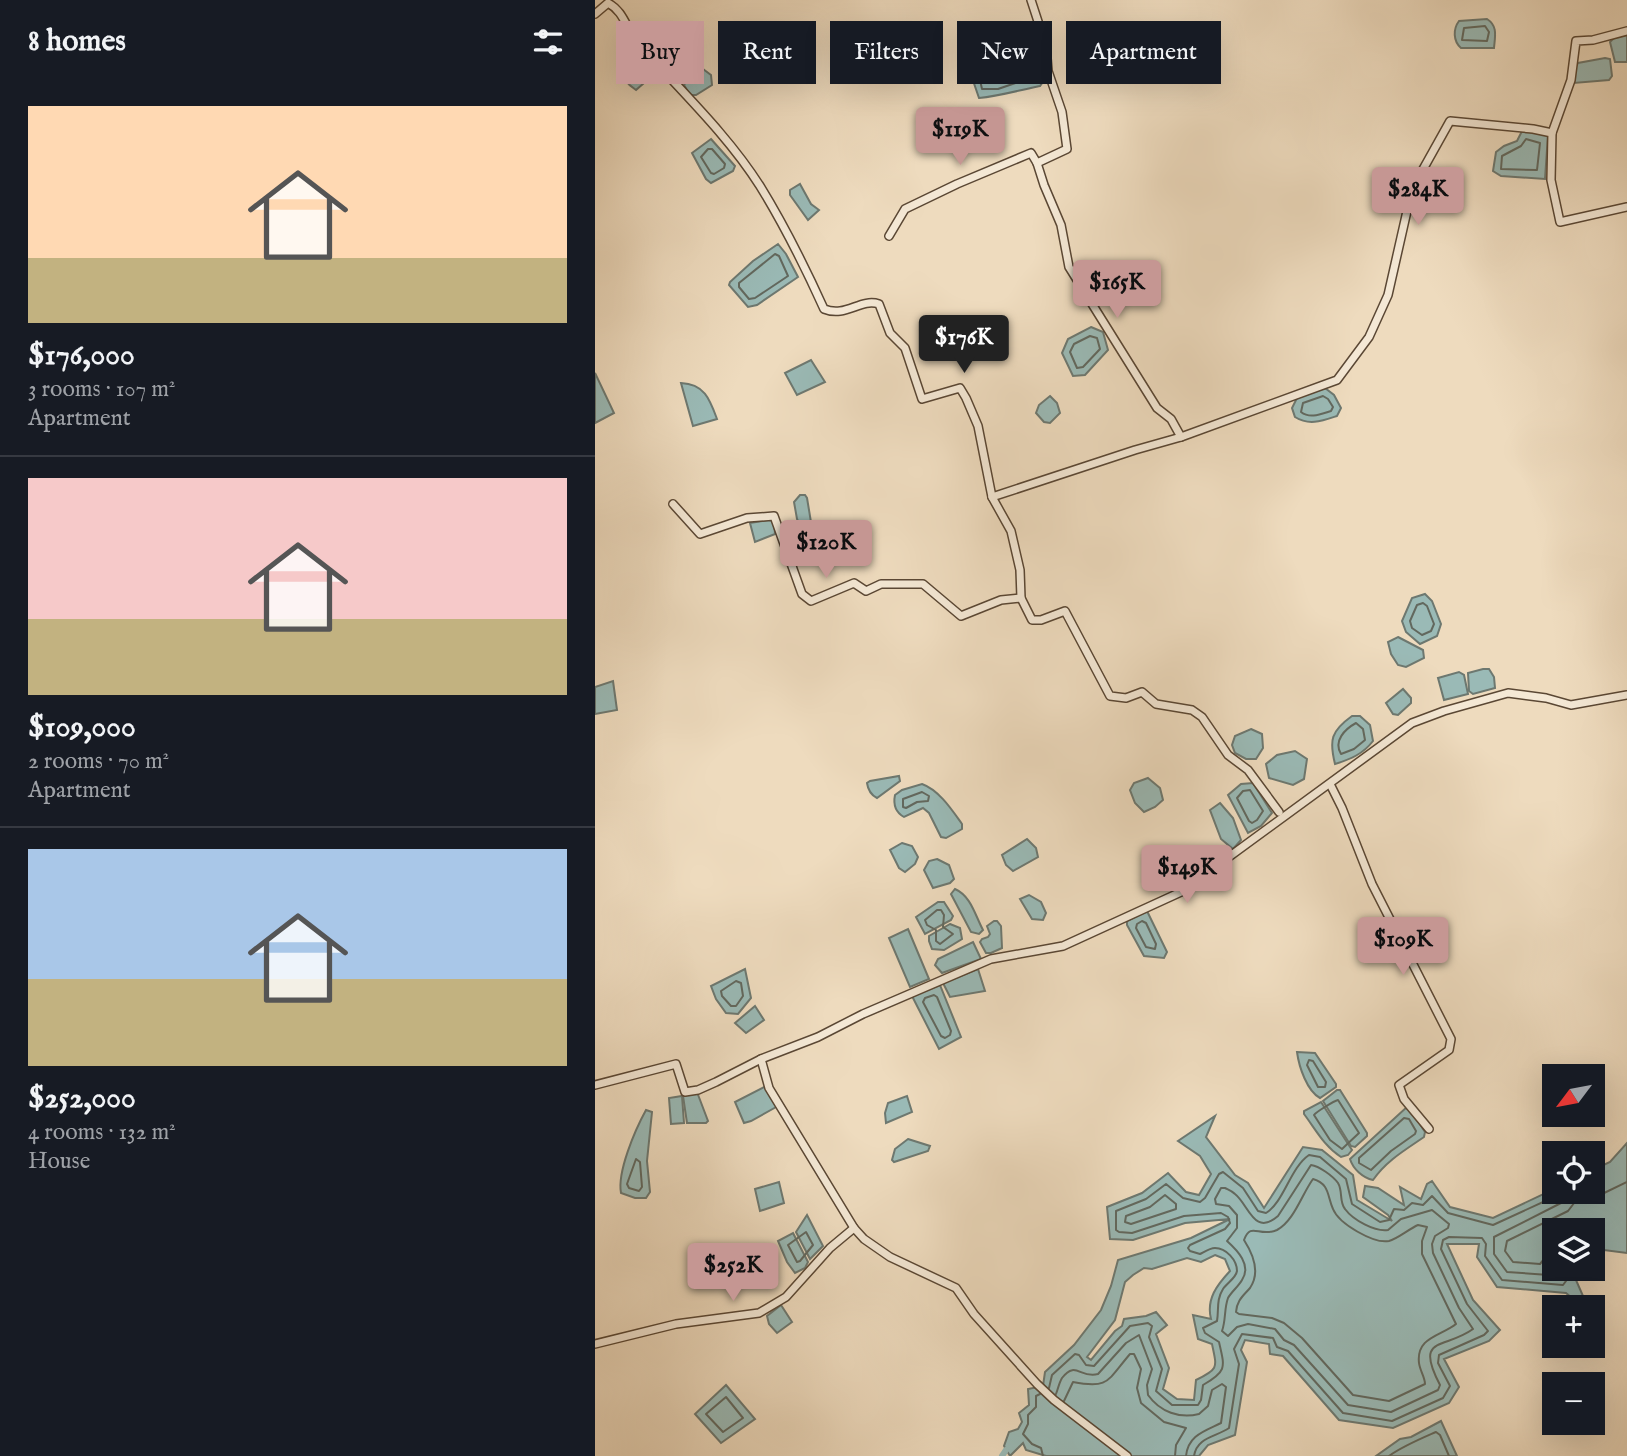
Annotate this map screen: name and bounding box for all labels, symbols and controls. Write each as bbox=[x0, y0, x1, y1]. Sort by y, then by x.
chip: Buy bbox=[616, 21, 704, 84]
chip: Rent bbox=[718, 21, 816, 84]
chip: Filters bbox=[830, 21, 943, 84]
chip: New bbox=[957, 21, 1052, 84]
chip: Apartment bbox=[1066, 21, 1221, 84]
text: 8 homes bbox=[28, 23, 126, 61]
icon: filters bbox=[529, 23, 567, 61]
pin: $119K bbox=[911, 108, 1009, 167]
text: $119K bbox=[932, 115, 988, 144]
icon: home bbox=[235, 152, 361, 278]
pin: $284K bbox=[1369, 168, 1467, 227]
text: $284K bbox=[1388, 175, 1448, 204]
pin: $165K bbox=[1068, 260, 1166, 320]
text: $165K bbox=[1089, 268, 1145, 297]
pin: $176K bbox=[915, 316, 1013, 375]
text: $176K bbox=[935, 323, 993, 352]
text: $176,000 bbox=[28, 337, 135, 375]
text: 3 rooms · 107 m² bbox=[28, 375, 176, 404]
text: Apartment bbox=[28, 404, 131, 433]
pin: $120K bbox=[777, 520, 875, 580]
icon: home bbox=[235, 524, 361, 650]
text: $120K bbox=[796, 528, 856, 557]
text: $109,000 bbox=[28, 709, 136, 747]
text: 2 rooms · 70 m² bbox=[28, 747, 169, 776]
text: Apartment bbox=[28, 776, 131, 805]
pin: $149K bbox=[1138, 846, 1236, 905]
text: $149K bbox=[1157, 853, 1217, 882]
icon: home bbox=[235, 895, 361, 1021]
pin: $109K bbox=[1354, 918, 1452, 977]
text: $109K bbox=[1373, 925, 1433, 954]
north arrow bbox=[1542, 1064, 1605, 1127]
map controls bbox=[1542, 1064, 1605, 1435]
text: $252,000 bbox=[28, 1080, 136, 1118]
text: 4 rooms · 132 m² bbox=[28, 1118, 176, 1147]
button: locate bbox=[1542, 1141, 1605, 1204]
text: House bbox=[28, 1147, 90, 1176]
button: layers bbox=[1542, 1218, 1605, 1281]
pin: $252K bbox=[684, 1244, 782, 1303]
text: $252K bbox=[703, 1251, 763, 1280]
button: + bbox=[1542, 1295, 1605, 1358]
button: − bbox=[1542, 1372, 1605, 1435]

